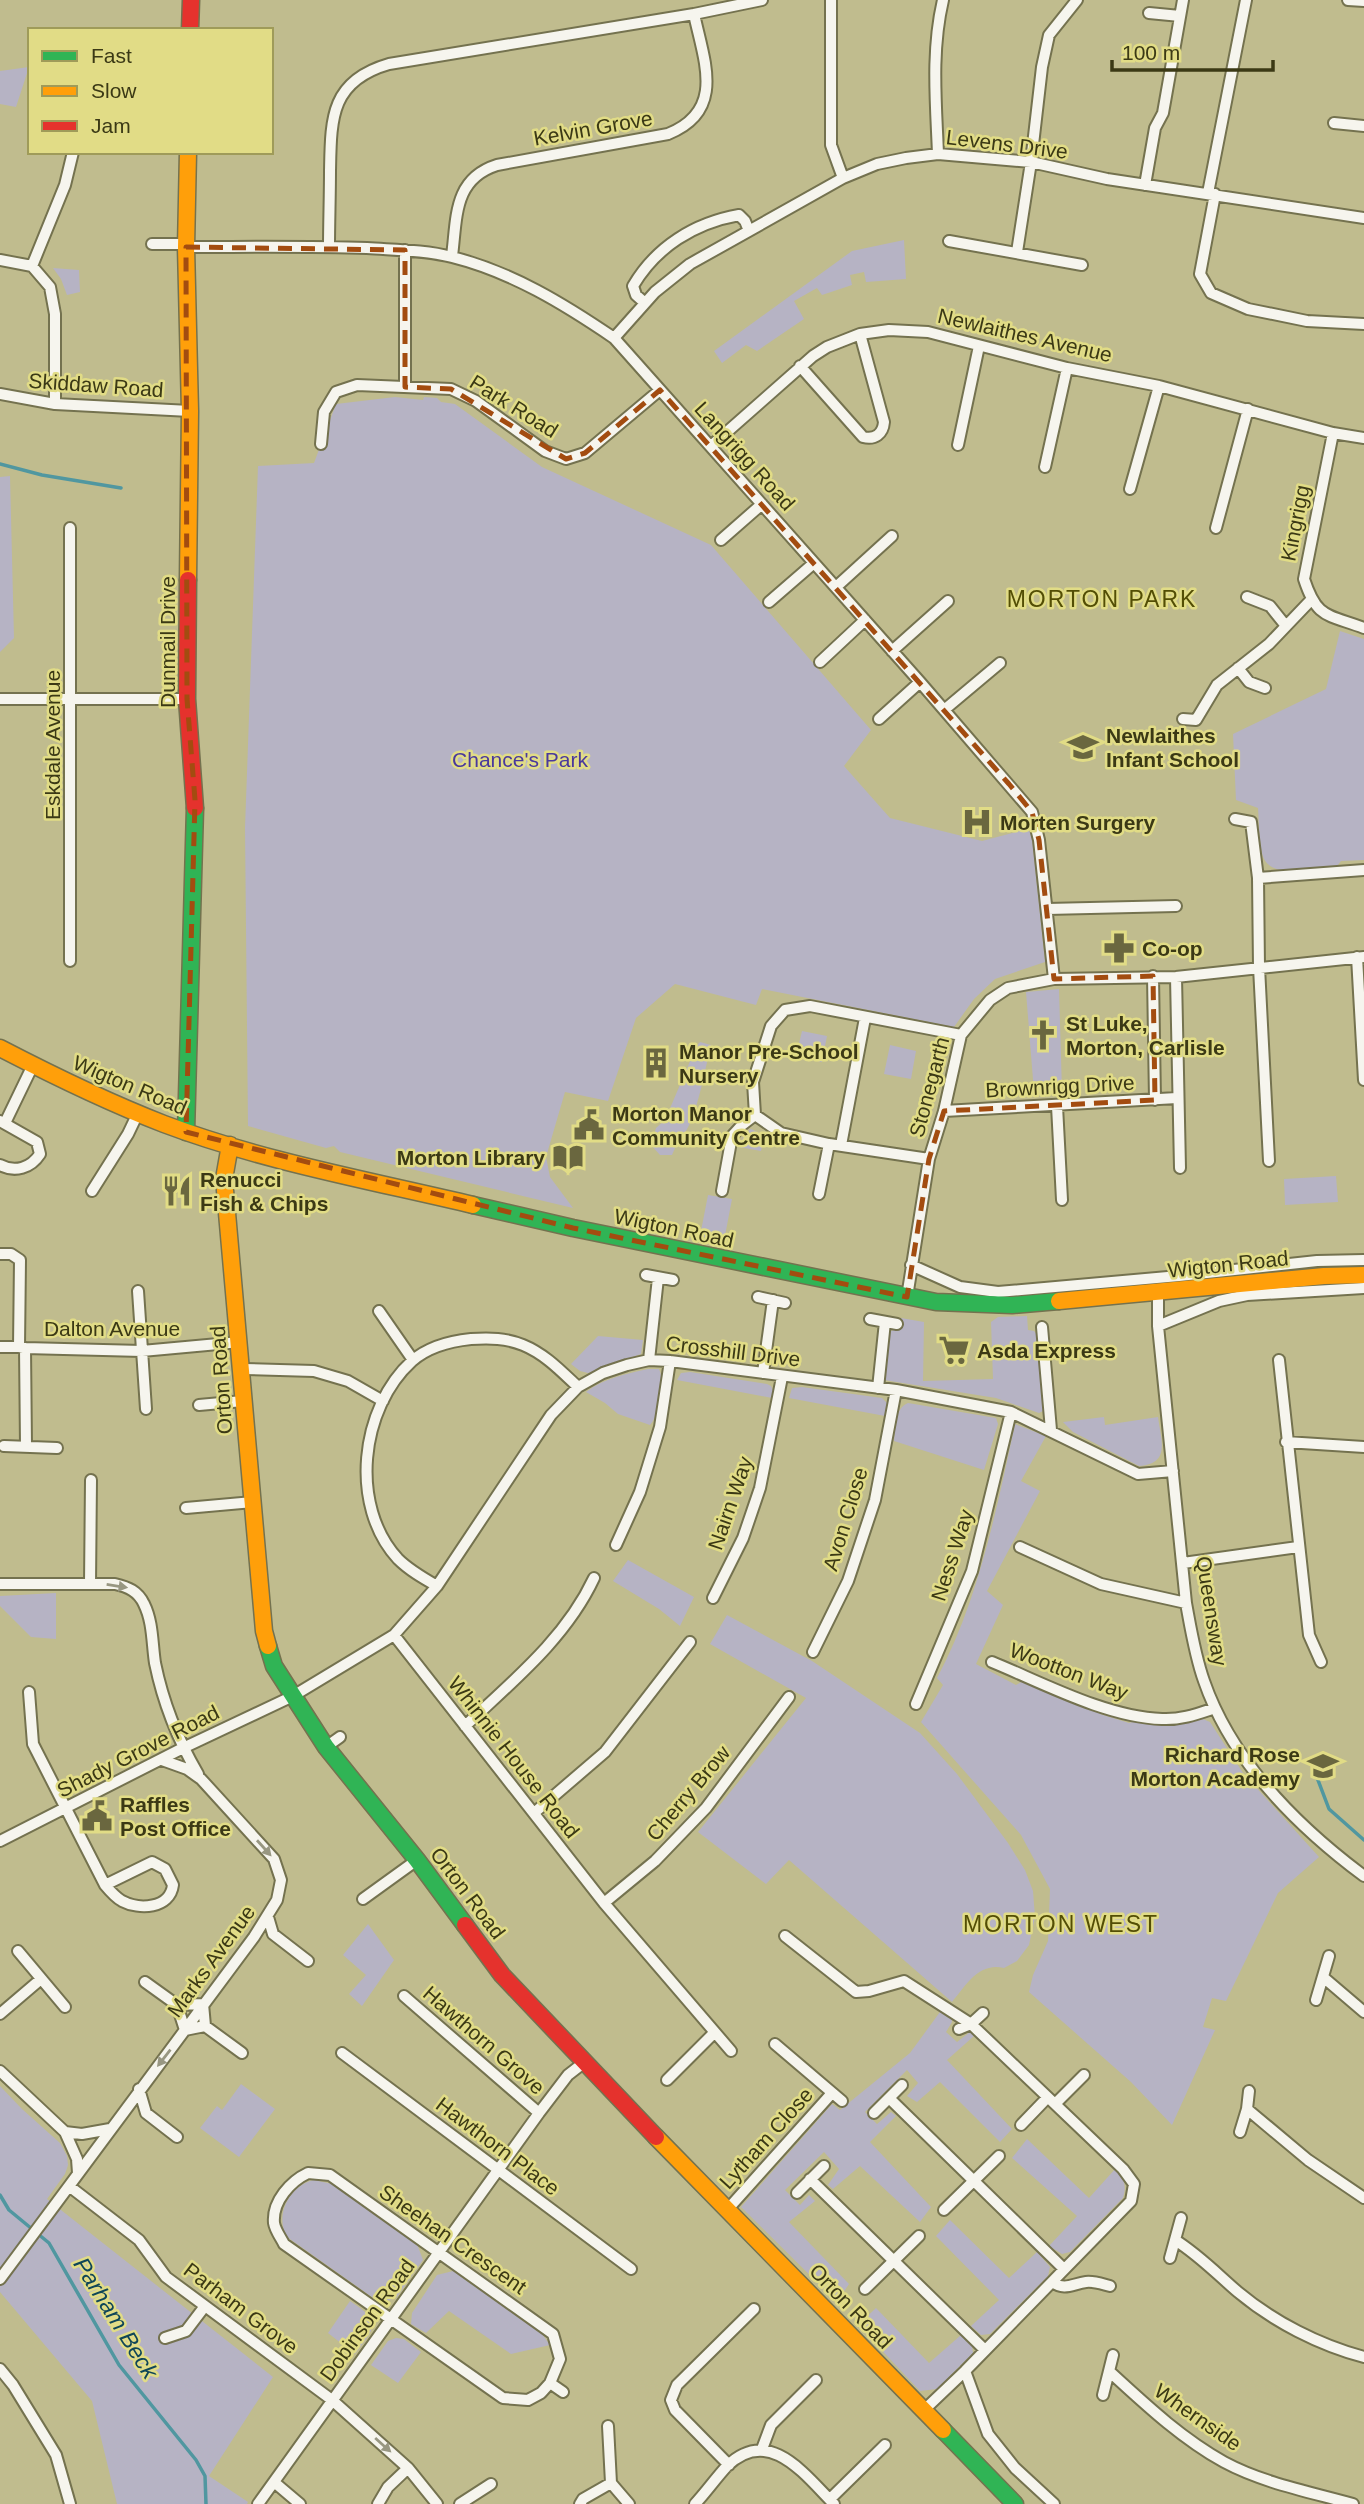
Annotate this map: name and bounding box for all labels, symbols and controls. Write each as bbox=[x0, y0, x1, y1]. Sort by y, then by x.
legend bbox=[28, 28, 273, 154]
scale bar bbox=[1112, 28, 1273, 72]
text: 100 m bbox=[1122, 41, 1180, 64]
text: Fast bbox=[91, 44, 132, 67]
text: Slow bbox=[91, 79, 137, 102]
street label: Kelvin Grove bbox=[532, 106, 654, 150]
text: Jam bbox=[91, 114, 131, 137]
street label: Levens Drive bbox=[945, 125, 1069, 163]
street label: Newlaithes Avenue bbox=[936, 304, 1114, 366]
street label: Skiddaw Road bbox=[28, 369, 164, 401]
street label: Park Road bbox=[466, 370, 562, 442]
street label: Langrigg Road bbox=[690, 397, 800, 515]
street label: Kingrigg bbox=[1276, 483, 1314, 563]
street label: Dunmail Drive bbox=[156, 576, 179, 708]
district label: MORTON PARK bbox=[1007, 586, 1197, 612]
street label: Eskdale Avenue bbox=[41, 670, 64, 820]
place label: Newlaithes Infant School bbox=[1106, 724, 1239, 771]
school or university icon: Newlaithes Infant School bbox=[1066, 730, 1100, 764]
park label: Chance's Park bbox=[452, 748, 588, 771]
hospital icon: Morten Surgery bbox=[960, 805, 994, 839]
place label: Morten Surgery bbox=[1000, 811, 1156, 834]
pharmacy icon: Co-op bbox=[1102, 931, 1136, 965]
place label: Co-op bbox=[1142, 937, 1203, 960]
place label: St Luke, Morton, Carlisle bbox=[1066, 1012, 1225, 1059]
church icon: St Luke, Morton, Carlisle bbox=[1026, 1018, 1060, 1052]
street label: Stonegarth bbox=[905, 1034, 953, 1140]
place label: Manor Pre-School Nursery bbox=[679, 1040, 859, 1087]
building icon: Manor Pre-School Nursery bbox=[639, 1046, 673, 1080]
street label: Wigton Road bbox=[70, 1051, 190, 1119]
street label: Brownrigg Drive bbox=[985, 1071, 1135, 1101]
place label: Morton Manor Community Centre bbox=[612, 1102, 800, 1149]
public building icon: Morton Manor Community Centre bbox=[572, 1108, 606, 1142]
library icon: Morton Library bbox=[551, 1140, 585, 1174]
place label: Morton Library bbox=[397, 1146, 545, 1169]
place label: Renucci Fish & Chips bbox=[200, 1168, 328, 1215]
restaurant icon: Renucci Fish & Chips bbox=[160, 1174, 194, 1208]
street label: Wigton Road bbox=[612, 1204, 736, 1252]
street label: Wigton Road bbox=[1166, 1246, 1290, 1282]
street label: Dalton Avenue bbox=[44, 1317, 180, 1340]
street label: Orton Road bbox=[206, 1325, 236, 1435]
street label: Crosshill Drive bbox=[664, 1331, 802, 1371]
supermarket icon: Asda Express bbox=[937, 1333, 971, 1367]
place label: Asda Express bbox=[977, 1339, 1116, 1362]
street label: Nairn Way bbox=[703, 1453, 757, 1553]
street label: Avon Close bbox=[818, 1464, 872, 1574]
street label: Ness Way bbox=[926, 1506, 978, 1604]
street label: Queensway bbox=[1192, 1554, 1232, 1668]
one-way arrow bbox=[106, 1581, 128, 1592]
street label: Wootton Way bbox=[1007, 1638, 1132, 1704]
street label: Whinnie House Road bbox=[444, 1672, 584, 1842]
street label: Shady Grove Road bbox=[53, 1700, 223, 1802]
street label: Cherry Brow bbox=[642, 1740, 735, 1845]
place label: Richard Rose Morton Academy bbox=[1130, 1743, 1300, 1790]
school or university icon: Richard Rose Morton Academy bbox=[1306, 1749, 1340, 1783]
place label: Raffles Post Office bbox=[120, 1793, 231, 1840]
public building icon: Raffles Post Office bbox=[80, 1799, 114, 1833]
one-way arrow bbox=[255, 1839, 271, 1856]
street label: Orton Road bbox=[426, 1843, 510, 1943]
street label: Marks Avenue bbox=[163, 1901, 259, 2021]
district label: MORTON WEST bbox=[963, 1911, 1159, 1937]
street label: Hawthorn Grove bbox=[419, 1981, 549, 2099]
one-way arrow bbox=[157, 2049, 171, 2067]
street label: Lytham Close bbox=[715, 2083, 817, 2193]
street label: Hawthorn Place bbox=[432, 2092, 564, 2200]
street label: Sheehan Crescent bbox=[375, 2180, 531, 2298]
water label: Parham Beck bbox=[68, 2253, 164, 2385]
street label: Dobinson Road bbox=[315, 2255, 419, 2385]
street label: Parham Grove bbox=[180, 2258, 302, 2358]
street label: Orton Road bbox=[805, 2259, 897, 2353]
street label: Whernside bbox=[1150, 2379, 1246, 2455]
one-way arrow bbox=[374, 2437, 391, 2453]

